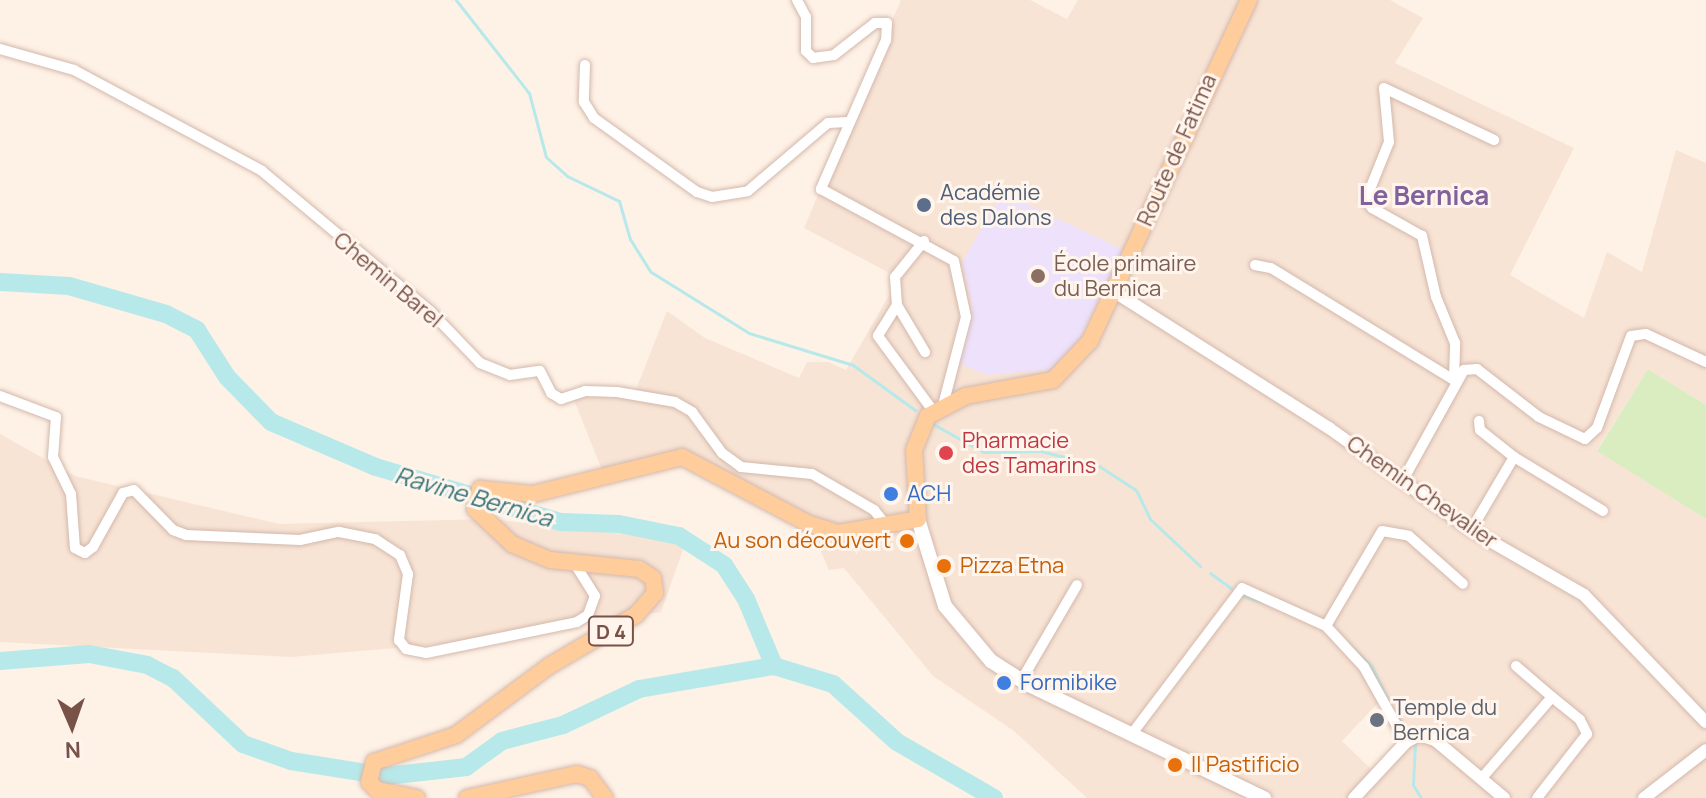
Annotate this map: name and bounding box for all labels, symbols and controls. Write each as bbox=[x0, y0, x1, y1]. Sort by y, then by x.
street label: Route de Fatima bbox=[1132, 70, 1222, 230]
place label: Académie des Dalons bbox=[940, 179, 1052, 230]
district label: Le Bernica bbox=[1359, 180, 1489, 212]
marker: Académie des Dalons bbox=[915, 196, 933, 214]
street label: Chemin Barel bbox=[328, 227, 448, 333]
place label: École primaire du Bernica bbox=[1054, 250, 1196, 302]
marker: École primaire du Bernica bbox=[1029, 267, 1047, 285]
place label: Pharmacie des Tamarins bbox=[962, 427, 1096, 478]
street label: Chemin Chevalier bbox=[1342, 430, 1502, 554]
marker: Pharmacie des Tamarins bbox=[937, 444, 955, 462]
water label: Ravine Bernica bbox=[392, 460, 556, 532]
place label: ACH bbox=[907, 481, 951, 507]
marker: ACH bbox=[882, 485, 900, 503]
place label: Au son découvert bbox=[713, 528, 891, 554]
marker: Au son découvert bbox=[898, 532, 916, 550]
place label: Pizza Etna bbox=[960, 553, 1064, 579]
marker: Pizza Etna bbox=[935, 557, 953, 575]
road number: D 4 bbox=[587, 615, 635, 647]
place label: Formibike bbox=[1020, 670, 1117, 696]
marker: Formibike bbox=[995, 674, 1013, 692]
north arrow bbox=[32, 686, 112, 766]
place label: Temple du Bernica bbox=[1393, 694, 1497, 746]
marker: Temple du Bernica bbox=[1368, 711, 1386, 729]
text: N bbox=[64, 735, 81, 765]
place label: Il Pastificio bbox=[1191, 752, 1299, 778]
marker: Il Pastificio bbox=[1166, 756, 1184, 774]

